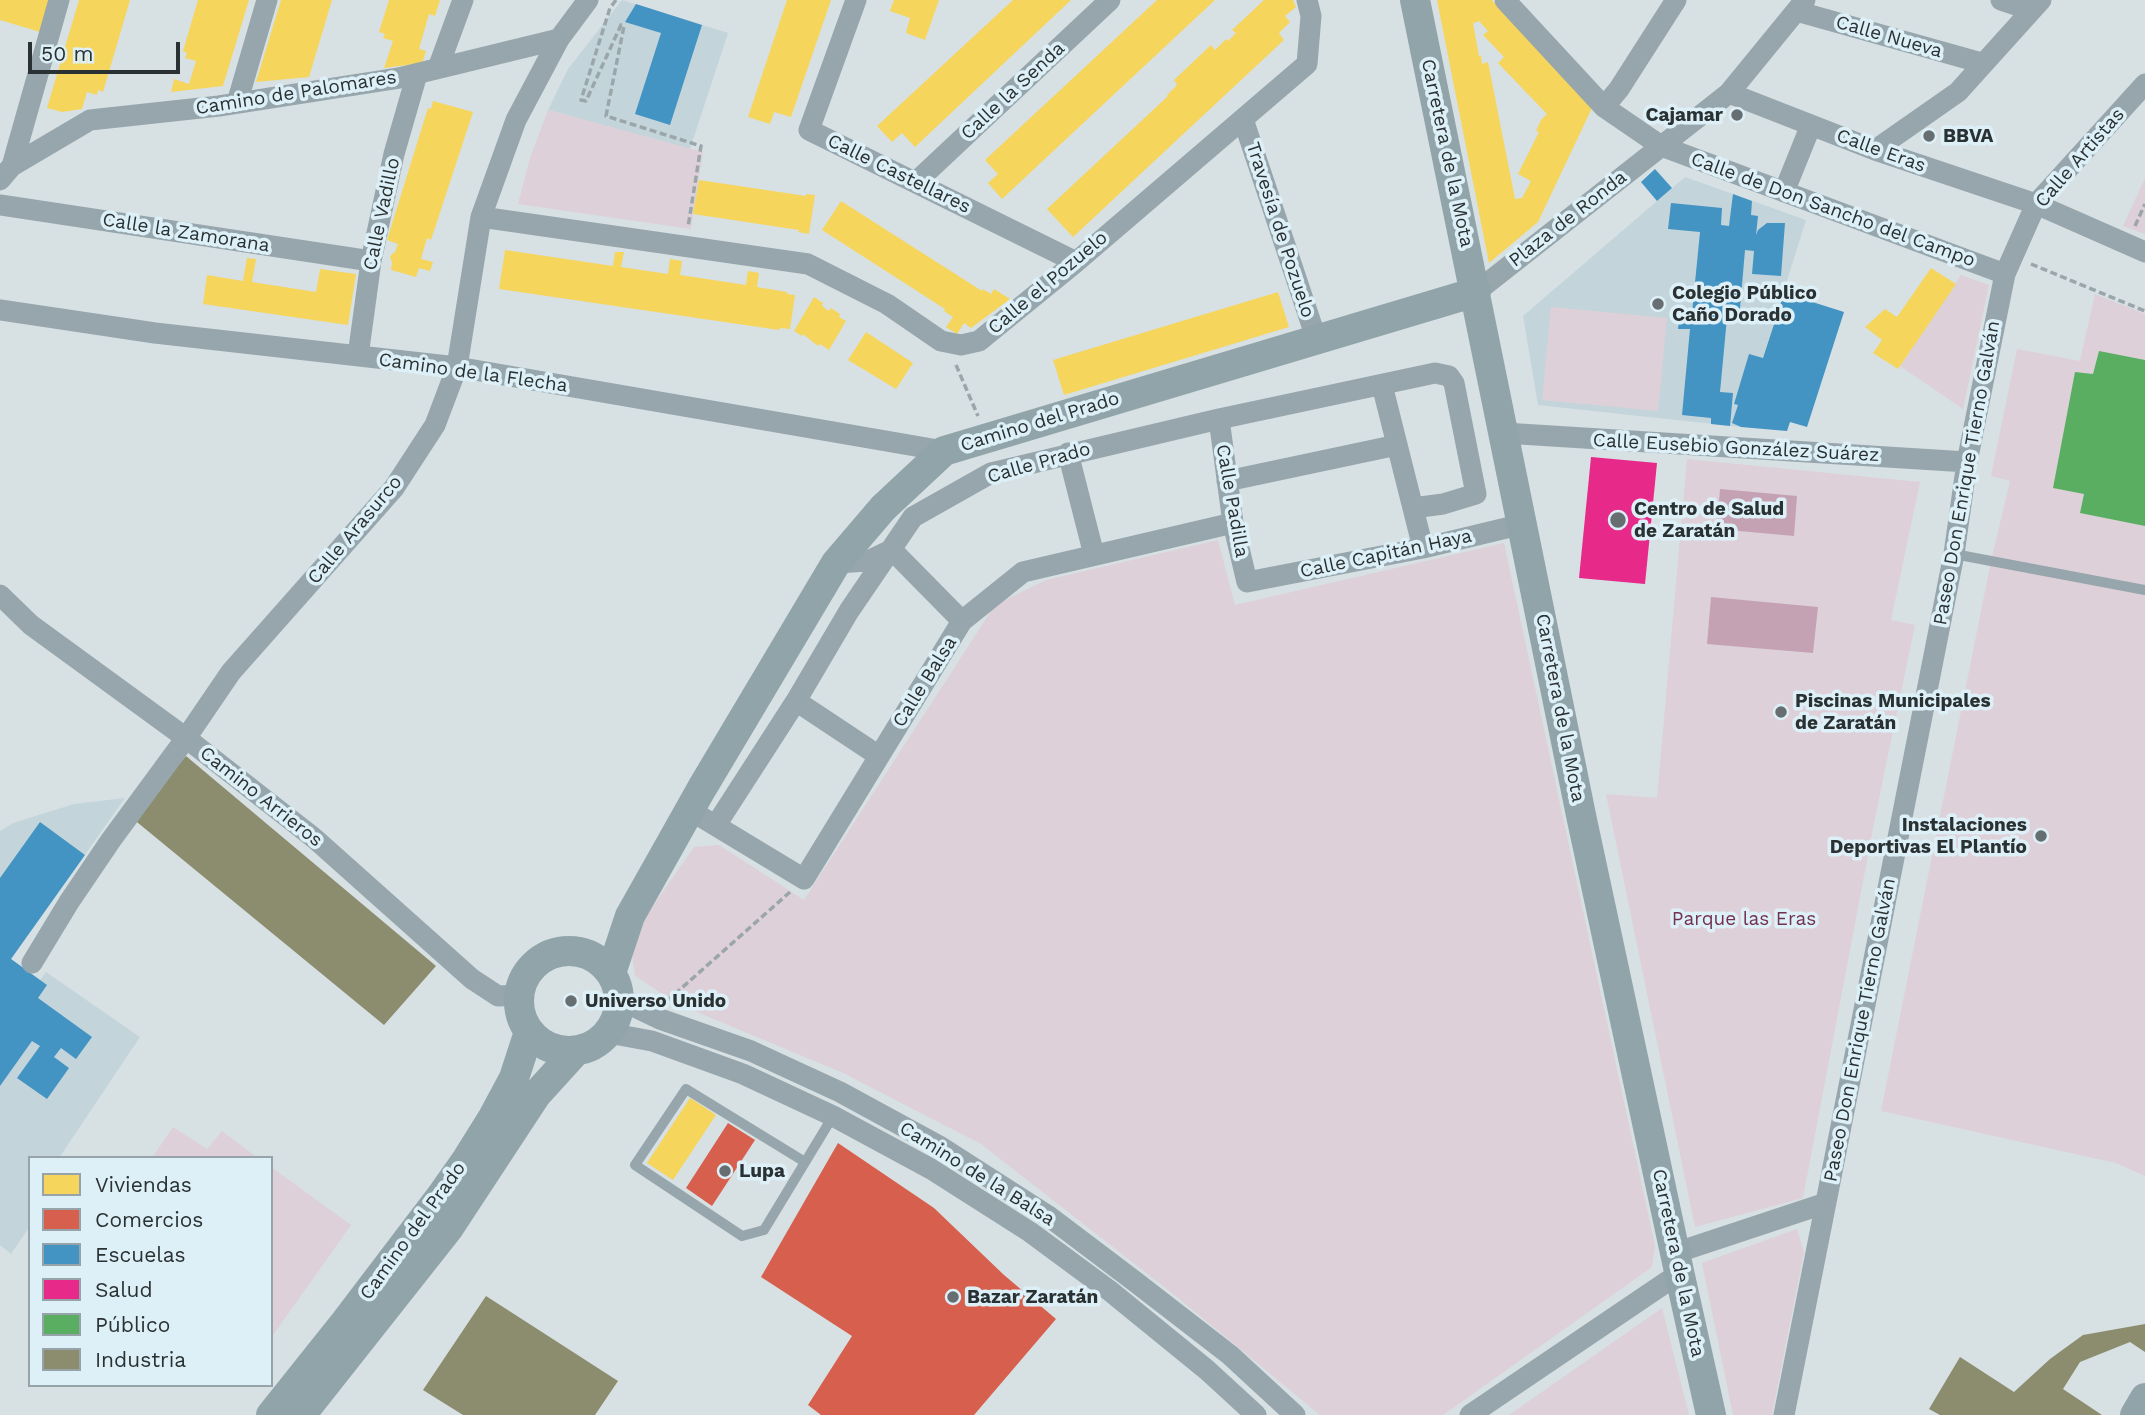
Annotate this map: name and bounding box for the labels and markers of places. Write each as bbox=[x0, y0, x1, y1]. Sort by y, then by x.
place label: Cajamar bbox=[1645, 104, 1723, 126]
marker: Cajamar bbox=[1729, 107, 1745, 123]
place label: BBVA bbox=[1943, 125, 1993, 147]
marker: BBVA bbox=[1921, 128, 1937, 144]
place label: Colegio Público Caño Dorado bbox=[1672, 282, 1817, 326]
marker: Colegio Público Caño Dorado bbox=[1650, 296, 1666, 312]
place label: Centro de Salud de Zaratán bbox=[1634, 498, 1784, 542]
marker: Centro de Salud de Zaratán bbox=[1608, 510, 1628, 530]
place label: Piscinas Municipales de Zaratán bbox=[1795, 690, 1991, 734]
marker: Piscinas Municipales de Zaratán bbox=[1773, 704, 1789, 720]
place label: Instalaciones Deportivas El Plantío bbox=[1830, 814, 2027, 858]
marker: Instalaciones Deportivas El Plantío bbox=[2033, 828, 2049, 844]
place label: Universo Unido bbox=[585, 990, 726, 1012]
marker: Universo Unido bbox=[563, 993, 579, 1009]
place label: Lupa bbox=[739, 1160, 785, 1182]
marker: Lupa bbox=[717, 1163, 733, 1179]
place label: Bazar Zaratán bbox=[967, 1286, 1098, 1308]
marker: Bazar Zaratán bbox=[945, 1289, 961, 1305]

